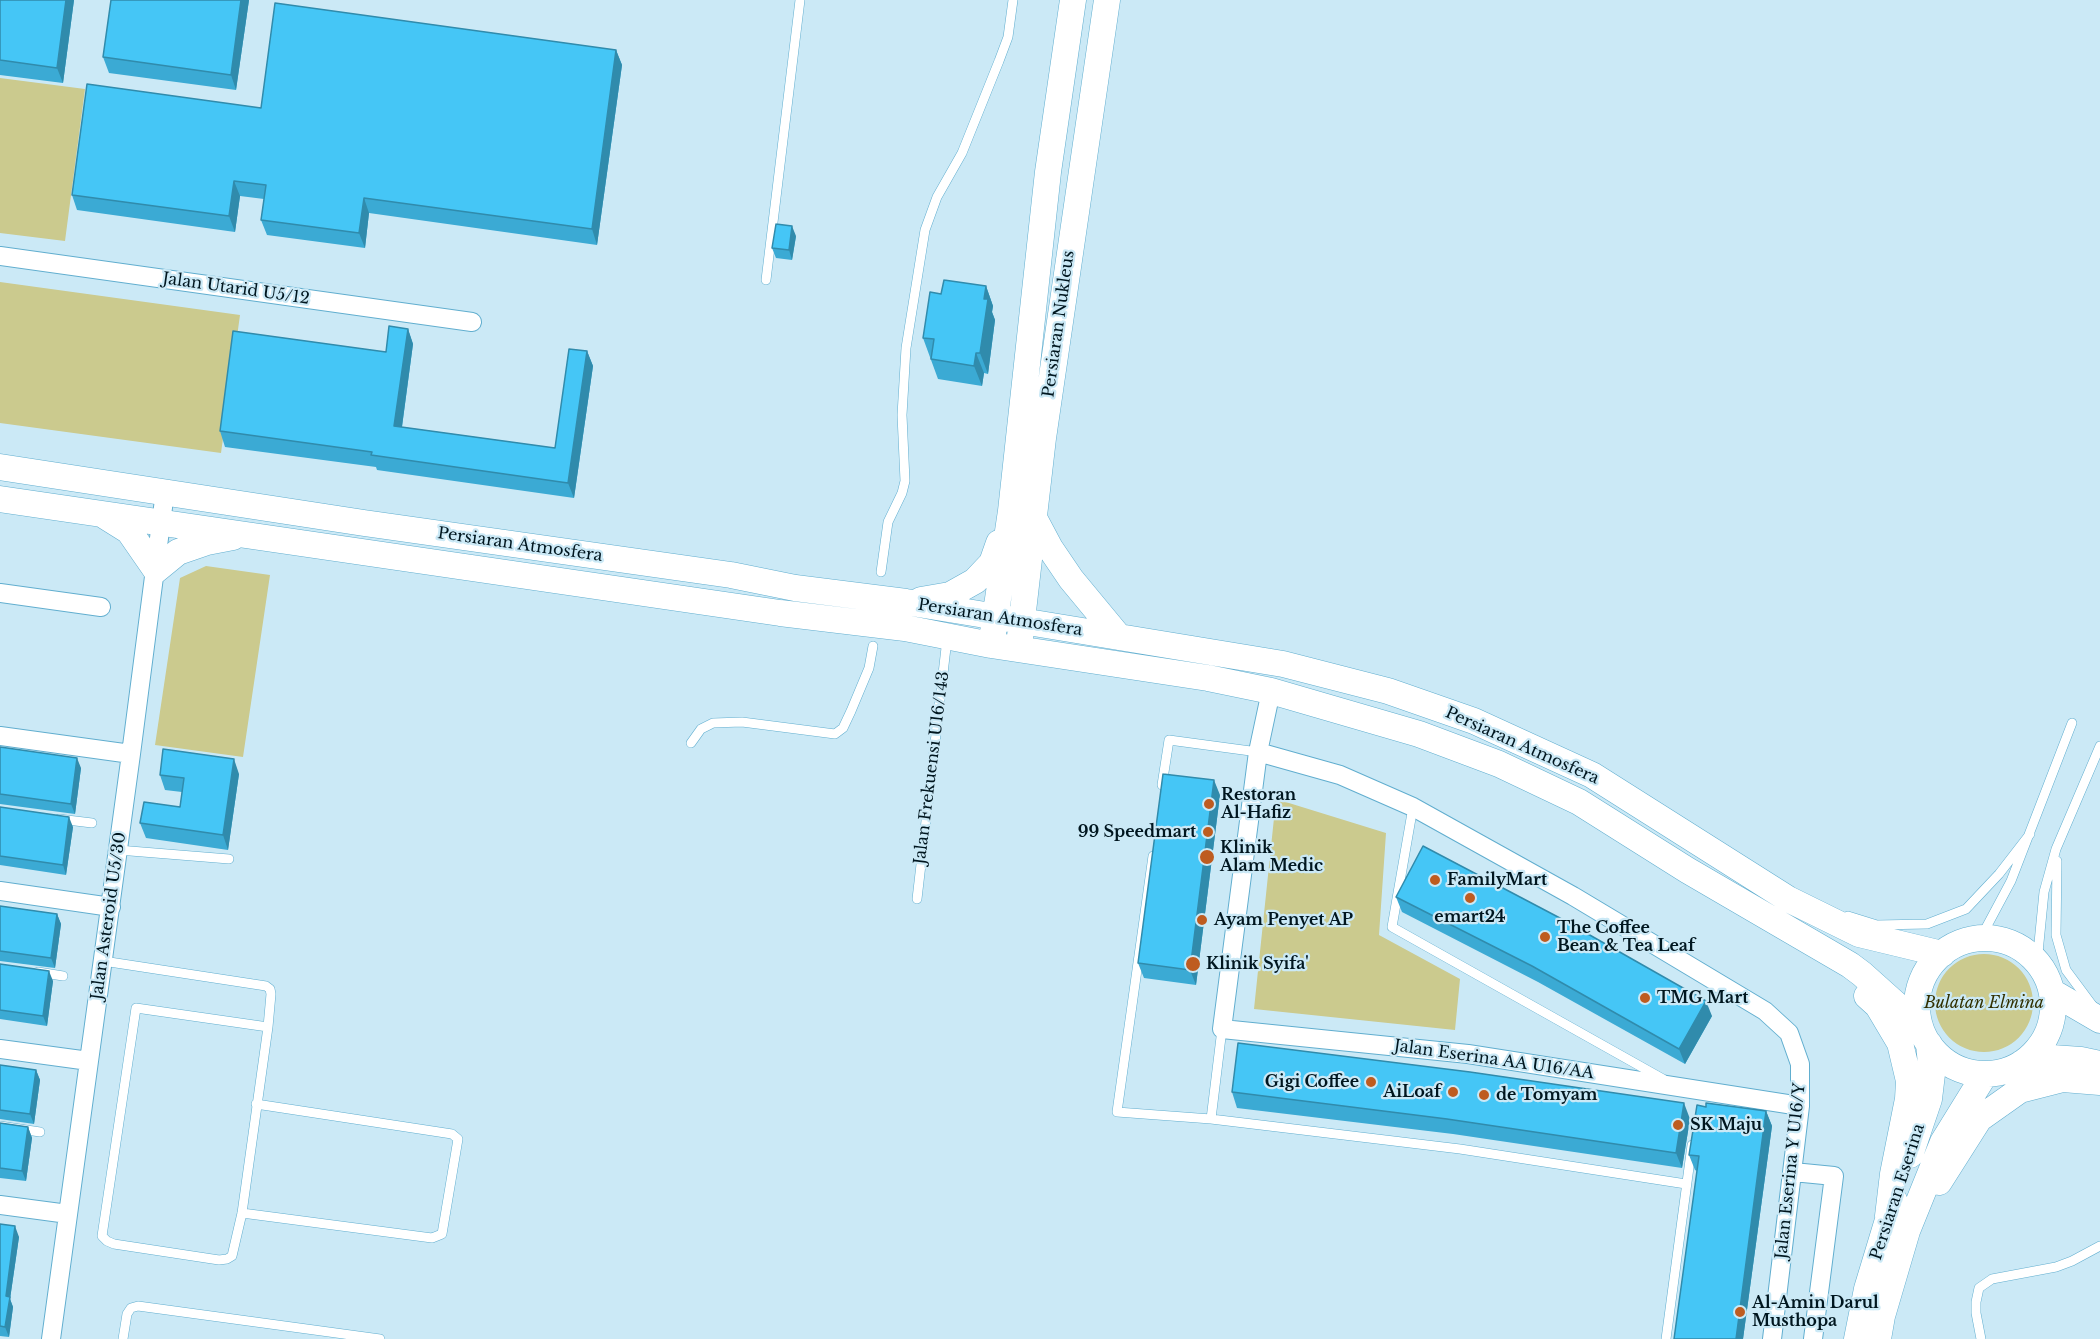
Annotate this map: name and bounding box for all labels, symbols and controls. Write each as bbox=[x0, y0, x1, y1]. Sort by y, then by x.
street label: Persiaran Nukleus bbox=[1039, 249, 1079, 399]
street label: Jalan Utarid U5/12 bbox=[161, 269, 311, 309]
street label: Persiaran Atmosfera bbox=[436, 524, 604, 566]
street label: Persiaran Atmosfera bbox=[916, 596, 1084, 640]
street label: Jalan Frekuensi U16/143 bbox=[911, 670, 953, 866]
street label: Persiaran Atmosfera bbox=[1442, 703, 1602, 789]
place label: Restoran Al-Hafiz bbox=[1221, 785, 1296, 823]
marker: Restoran Al-Hafiz bbox=[1202, 797, 1216, 811]
place label: 99 Speedmart bbox=[1078, 822, 1196, 842]
marker: 99 Speedmart bbox=[1201, 825, 1215, 839]
street label: Jalan Asteroid U5/30 bbox=[88, 831, 130, 1001]
place label: Klinik Alam Medic bbox=[1220, 838, 1323, 876]
marker: Klinik Alam Medic bbox=[1198, 848, 1216, 866]
place label: FamilyMart bbox=[1447, 870, 1547, 890]
marker: FamilyMart bbox=[1428, 873, 1442, 887]
marker: emart24 bbox=[1463, 891, 1477, 905]
place label: emart24 bbox=[1434, 907, 1506, 927]
place label: Ayam Penyet AP bbox=[1214, 910, 1353, 930]
marker: Ayam Penyet AP bbox=[1195, 913, 1209, 927]
place label: The Coffee Bean & Tea Leaf bbox=[1557, 918, 1695, 956]
marker: The Coffee Bean & Tea Leaf bbox=[1538, 930, 1552, 944]
place label: Klinik Syifa' bbox=[1206, 954, 1309, 974]
marker: Klinik Syifa' bbox=[1184, 955, 1202, 973]
place label: TMG Mart bbox=[1657, 988, 1748, 1008]
marker: TMG Mart bbox=[1638, 991, 1652, 1005]
park label: Bulatan Elmina bbox=[1924, 993, 2044, 1013]
street label: Jalan Eserina AA U16/AA bbox=[1393, 1036, 1595, 1084]
place label: Gigi Coffee bbox=[1265, 1072, 1359, 1092]
marker: Gigi Coffee bbox=[1364, 1075, 1378, 1089]
place label: AiLoaf bbox=[1383, 1082, 1441, 1102]
street label: Jalan Eserina Y U16/Y bbox=[1772, 1082, 1810, 1260]
marker: AiLoaf bbox=[1446, 1085, 1460, 1099]
place label: de Tomyam bbox=[1496, 1085, 1598, 1105]
marker: de Tomyam bbox=[1477, 1088, 1491, 1102]
place label: SK Maju bbox=[1690, 1115, 1762, 1135]
marker: SK Maju bbox=[1671, 1118, 1685, 1132]
street label: Persiaran Eserina bbox=[1867, 1121, 1929, 1263]
place label: Al-Amin Darul Musthopa bbox=[1752, 1293, 1879, 1331]
marker: Al-Amin Darul Musthopa bbox=[1733, 1305, 1747, 1319]

